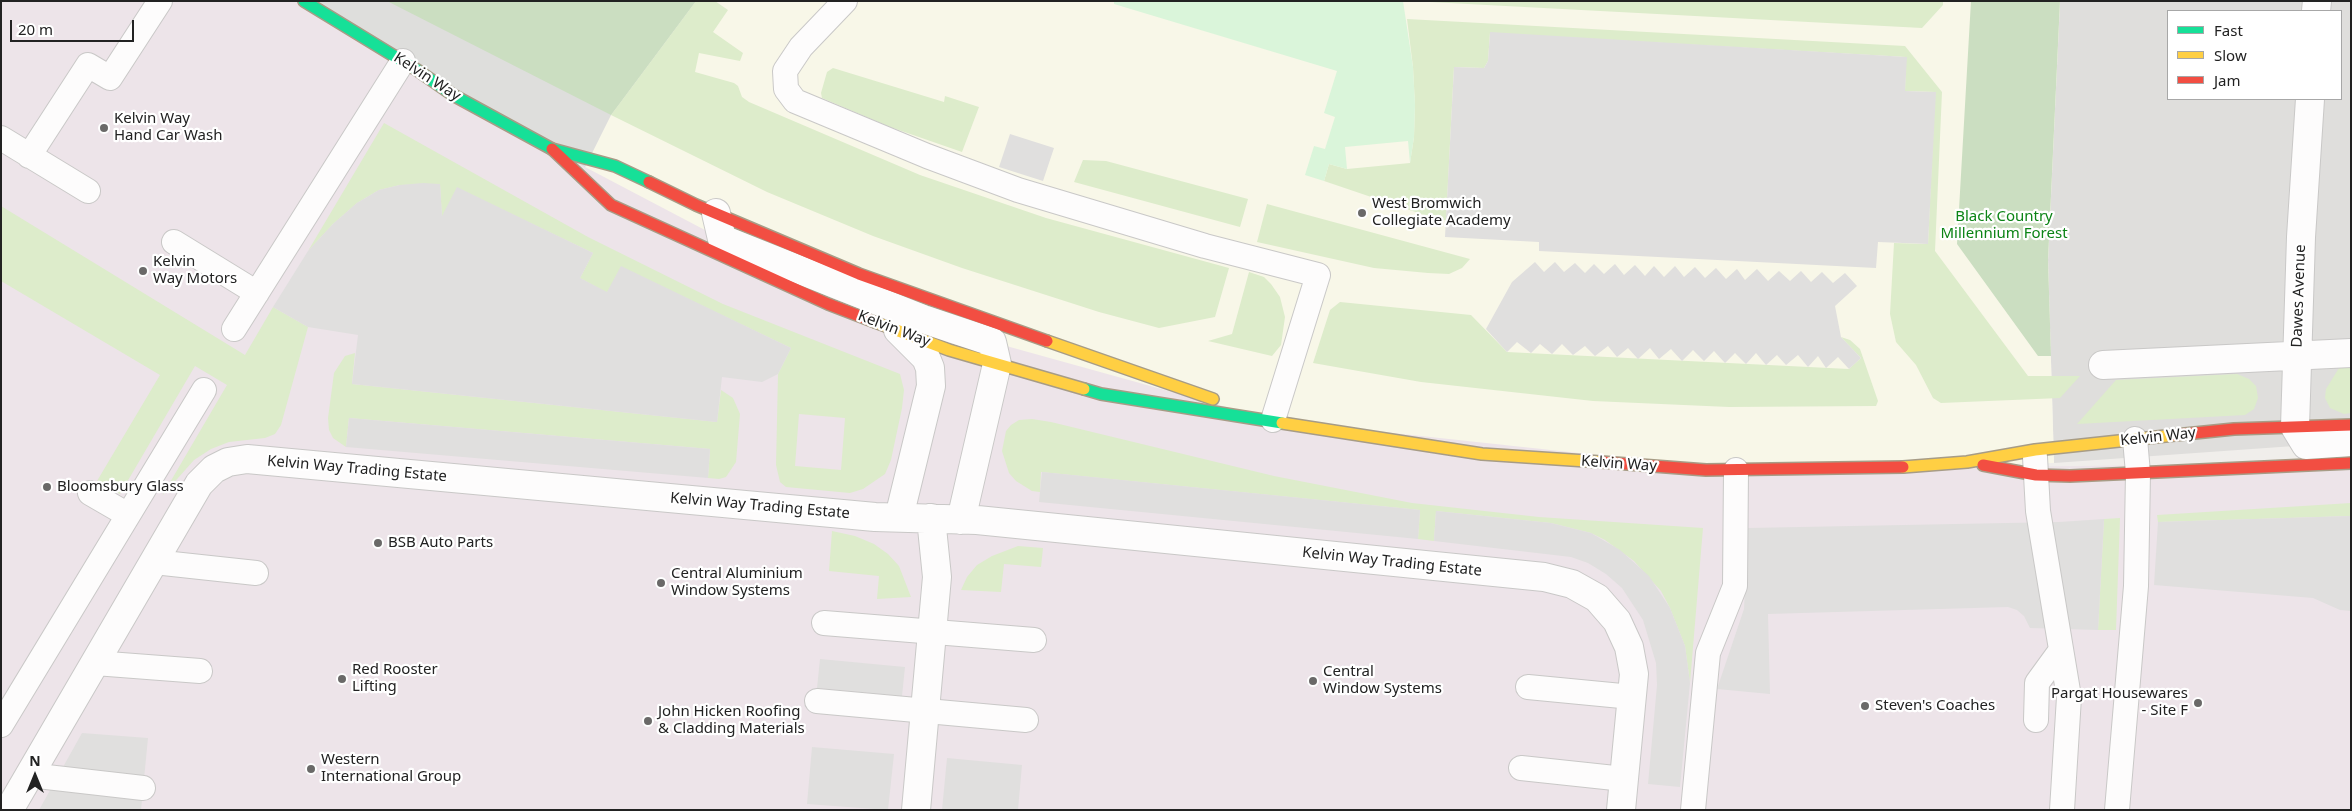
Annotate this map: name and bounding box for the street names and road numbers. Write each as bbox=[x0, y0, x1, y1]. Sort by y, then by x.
street label: Kelvin Way bbox=[390, 49, 464, 105]
street label: Dawes Avenue bbox=[2288, 244, 2310, 348]
street label: Kelvin Way bbox=[855, 307, 933, 351]
street label: Kelvin Way bbox=[2119, 424, 2197, 450]
street label: Kelvin Way Trading Estate bbox=[266, 452, 448, 486]
street label: Kelvin Way bbox=[1580, 452, 1658, 476]
street label: Kelvin Way Trading Estate bbox=[669, 489, 851, 523]
street label: Kelvin Way Trading Estate bbox=[1301, 544, 1483, 580]

